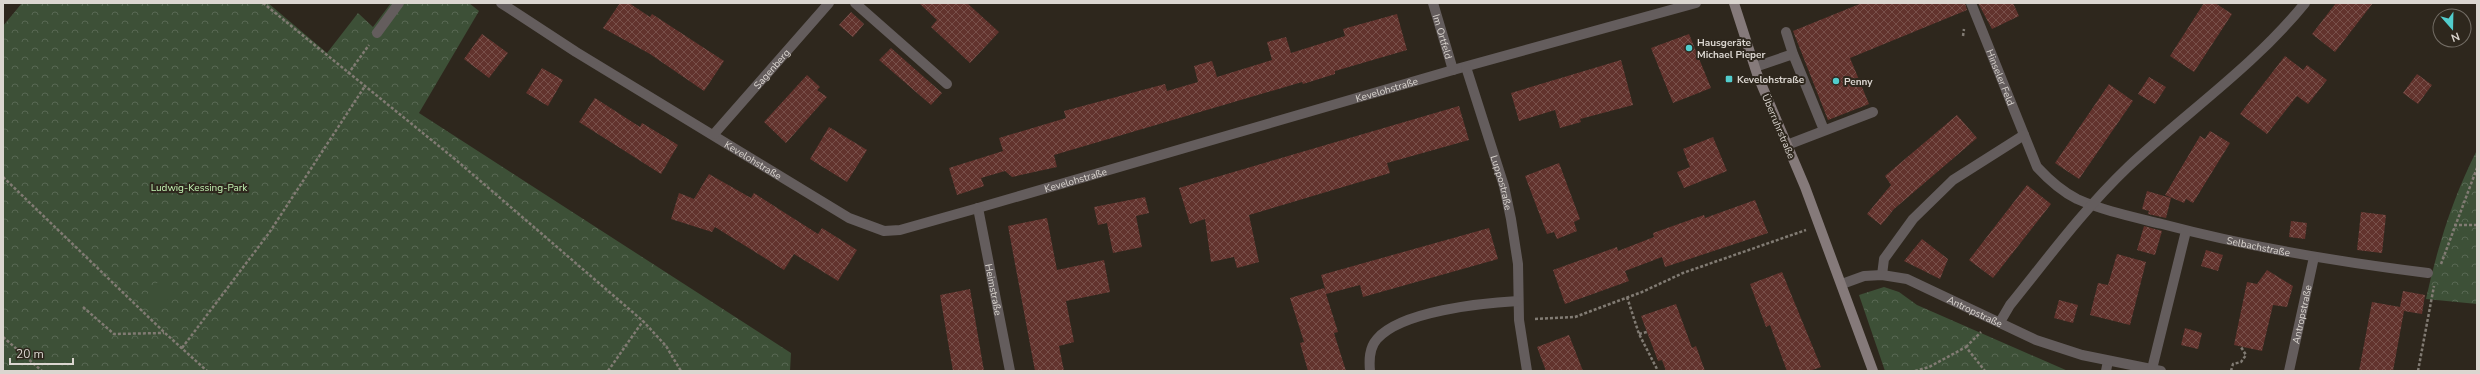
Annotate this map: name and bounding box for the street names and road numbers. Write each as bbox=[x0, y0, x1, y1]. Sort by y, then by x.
street label: Im Ortfeld bbox=[1429, 13, 1455, 61]
street label: Sagenberg bbox=[751, 46, 794, 92]
street label: Hinseler Feld bbox=[1982, 47, 2018, 108]
street label: Kevelohstraße bbox=[1354, 75, 1420, 106]
street label: Überruhrstraße bbox=[1758, 92, 1798, 161]
street label: Kevelohstraße bbox=[721, 138, 784, 183]
street label: Luppostraße bbox=[1487, 153, 1515, 212]
street label: Kevelohstraße bbox=[1043, 165, 1109, 196]
street label: Selbachstraße bbox=[2225, 234, 2291, 260]
street label: Heimstraße bbox=[981, 263, 1005, 317]
street label: Antropstraße bbox=[2289, 284, 2316, 345]
street label: Antropstraße bbox=[1944, 293, 2005, 331]

